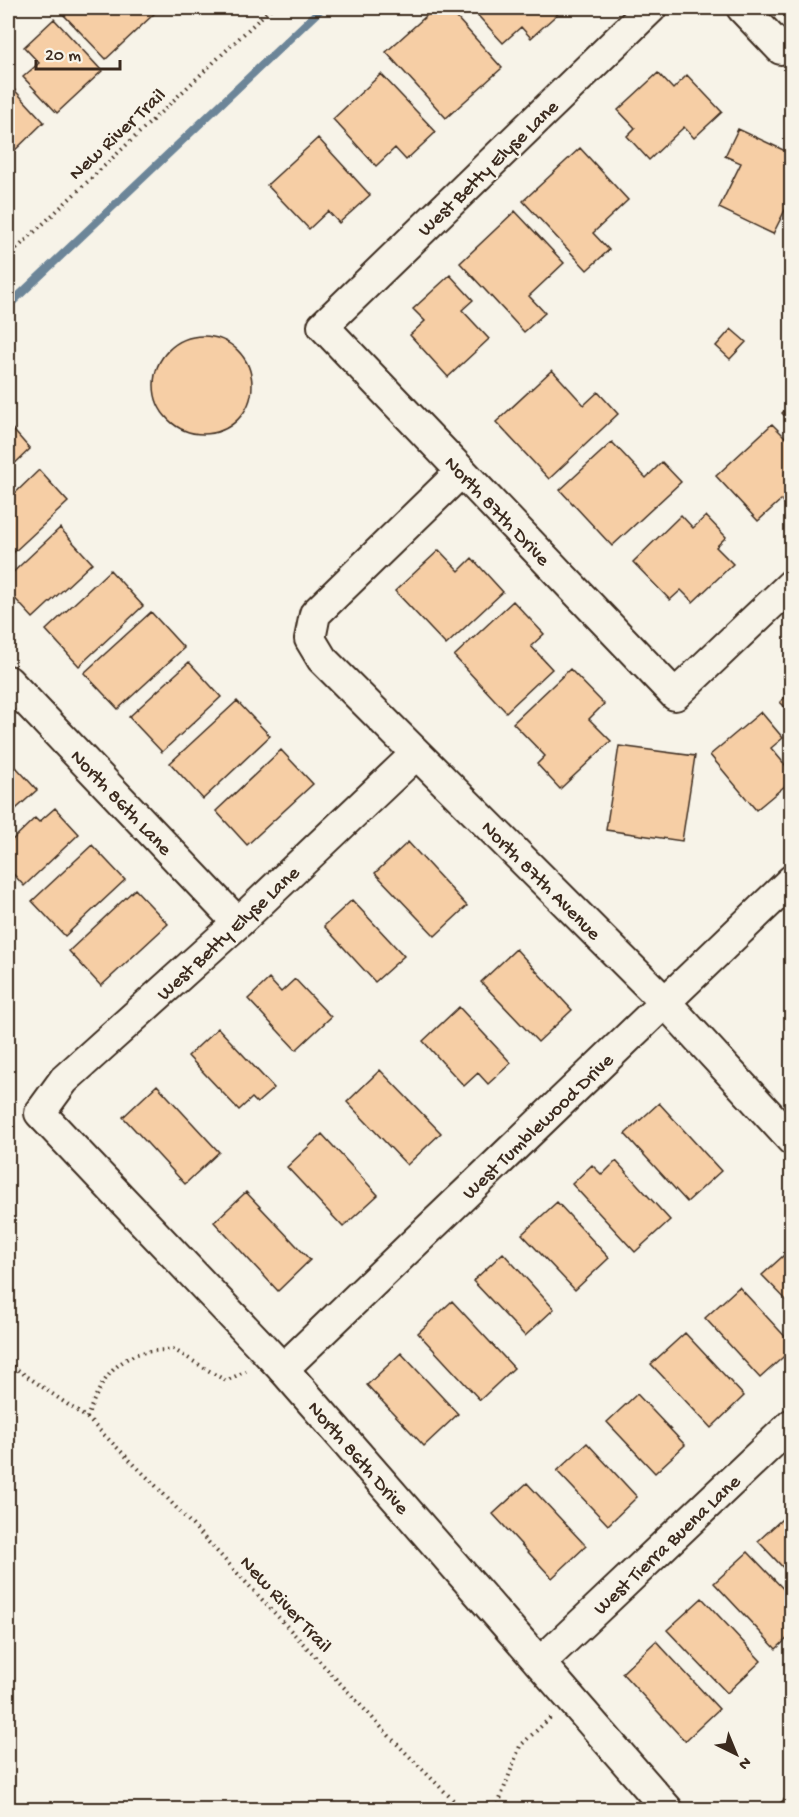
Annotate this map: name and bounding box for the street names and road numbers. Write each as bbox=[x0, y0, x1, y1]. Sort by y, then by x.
street label: New River Trail bbox=[65, 85, 172, 186]
street label: West Betty Elyse Lane bbox=[414, 96, 565, 243]
street label: North 87th Drive bbox=[438, 453, 554, 572]
street label: North 86th Lane bbox=[64, 746, 176, 862]
street label: North 87th Avenue bbox=[475, 817, 605, 947]
street label: West Betty Elyse Lane bbox=[153, 862, 306, 1007]
street label: West Tumblewood Drive bbox=[459, 1049, 620, 1205]
street label: North 86th Drive bbox=[301, 1398, 413, 1521]
street label: West Tierra Buena Lane bbox=[590, 1471, 747, 1621]
street label: New River Trail bbox=[234, 1552, 335, 1659]

